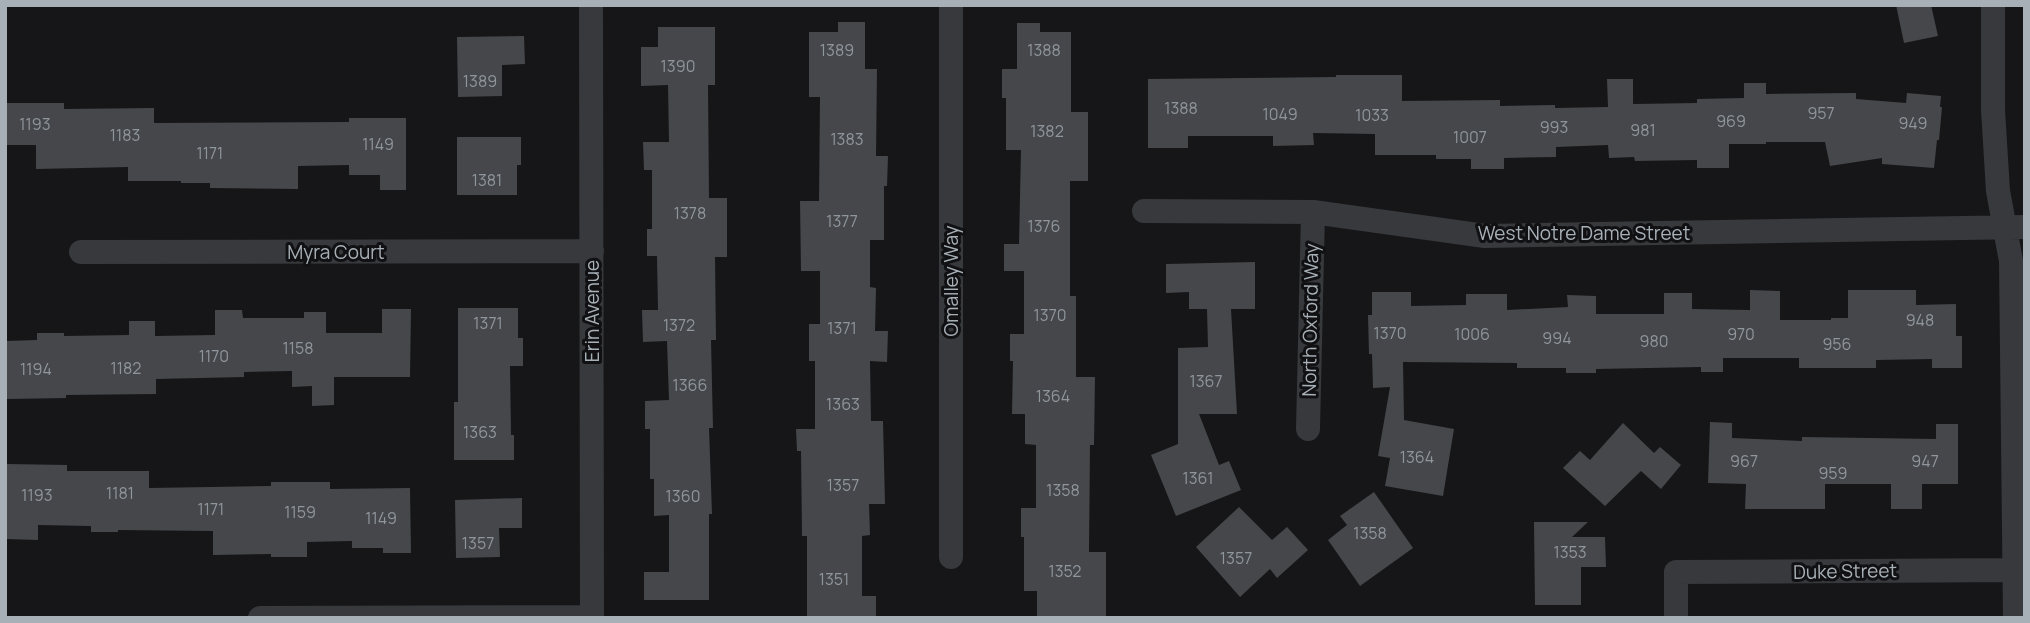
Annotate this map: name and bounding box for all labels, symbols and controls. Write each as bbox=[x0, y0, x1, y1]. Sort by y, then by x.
house number: 1389 bbox=[820, 39, 854, 61]
house number: 1388 bbox=[1027, 39, 1061, 61]
house number: 1390 bbox=[661, 55, 695, 77]
house number: 1389 bbox=[463, 70, 497, 92]
house number: 1388 bbox=[1164, 97, 1198, 119]
house number: 957 bbox=[1807, 102, 1835, 124]
house number: 1049 bbox=[1262, 103, 1298, 125]
house number: 1033 bbox=[1355, 104, 1389, 126]
house number: 969 bbox=[1716, 110, 1746, 132]
house number: 949 bbox=[1898, 112, 1928, 134]
house number: 1193 bbox=[19, 113, 51, 135]
house number: 993 bbox=[1540, 116, 1568, 138]
house number: 981 bbox=[1630, 119, 1656, 141]
house number: 1382 bbox=[1030, 120, 1064, 142]
house number: 1183 bbox=[110, 124, 140, 146]
house number: 1007 bbox=[1453, 126, 1487, 148]
house number: 1383 bbox=[830, 128, 864, 150]
house number: 1149 bbox=[362, 133, 394, 155]
house number: 1171 bbox=[197, 142, 223, 164]
house number: 1381 bbox=[472, 169, 502, 191]
house number: 1378 bbox=[674, 202, 706, 224]
house number: 1377 bbox=[826, 210, 858, 232]
house number: 1376 bbox=[1027, 215, 1061, 237]
street label: West Notre Dame Street bbox=[1478, 220, 1690, 246]
street label: Omalley Way bbox=[938, 226, 964, 336]
street label: Myra Court bbox=[287, 239, 385, 265]
street label: North Oxford Way bbox=[1296, 243, 1324, 397]
street label: Erin Avenue bbox=[579, 260, 605, 362]
house number: 1370 bbox=[1034, 304, 1066, 326]
house number: 948 bbox=[1906, 309, 1934, 331]
house number: 1371 bbox=[473, 312, 503, 334]
house number: 1372 bbox=[663, 314, 695, 336]
house number: 1371 bbox=[827, 317, 857, 339]
house number: 1370 bbox=[1374, 322, 1406, 344]
house number: 1006 bbox=[1454, 323, 1490, 345]
house number: 970 bbox=[1727, 323, 1755, 345]
house number: 994 bbox=[1542, 327, 1572, 349]
house number: 980 bbox=[1640, 330, 1668, 352]
house number: 956 bbox=[1822, 333, 1852, 355]
house number: 1158 bbox=[282, 337, 314, 359]
house number: 1170 bbox=[199, 345, 229, 367]
house number: 1182 bbox=[111, 357, 141, 379]
house number: 1194 bbox=[20, 358, 52, 380]
house number: 1367 bbox=[1189, 370, 1223, 392]
house number: 1366 bbox=[673, 374, 707, 396]
house number: 1364 bbox=[1036, 385, 1070, 407]
house number: 1363 bbox=[826, 393, 860, 415]
house number: 1363 bbox=[463, 421, 497, 443]
house number: 1364 bbox=[1400, 446, 1434, 468]
house number: 967 bbox=[1730, 450, 1758, 472]
house number: 947 bbox=[1911, 450, 1939, 472]
house number: 959 bbox=[1818, 462, 1848, 484]
house number: 1361 bbox=[1182, 467, 1214, 489]
house number: 1357 bbox=[827, 474, 859, 496]
house number: 1358 bbox=[1046, 479, 1080, 501]
house number: 1181 bbox=[106, 482, 134, 504]
house number: 1193 bbox=[21, 484, 53, 506]
house number: 1360 bbox=[666, 485, 700, 507]
house number: 1171 bbox=[198, 498, 224, 520]
house number: 1159 bbox=[284, 501, 316, 523]
house number: 1149 bbox=[365, 507, 397, 529]
house number: 1358 bbox=[1353, 522, 1387, 544]
house number: 1357 bbox=[462, 532, 494, 554]
house number: 1353 bbox=[1553, 541, 1587, 563]
house number: 1357 bbox=[1220, 547, 1252, 569]
street label: Duke Street bbox=[1793, 557, 1897, 585]
house number: 1352 bbox=[1049, 560, 1082, 582]
house number: 1351 bbox=[819, 568, 849, 590]

